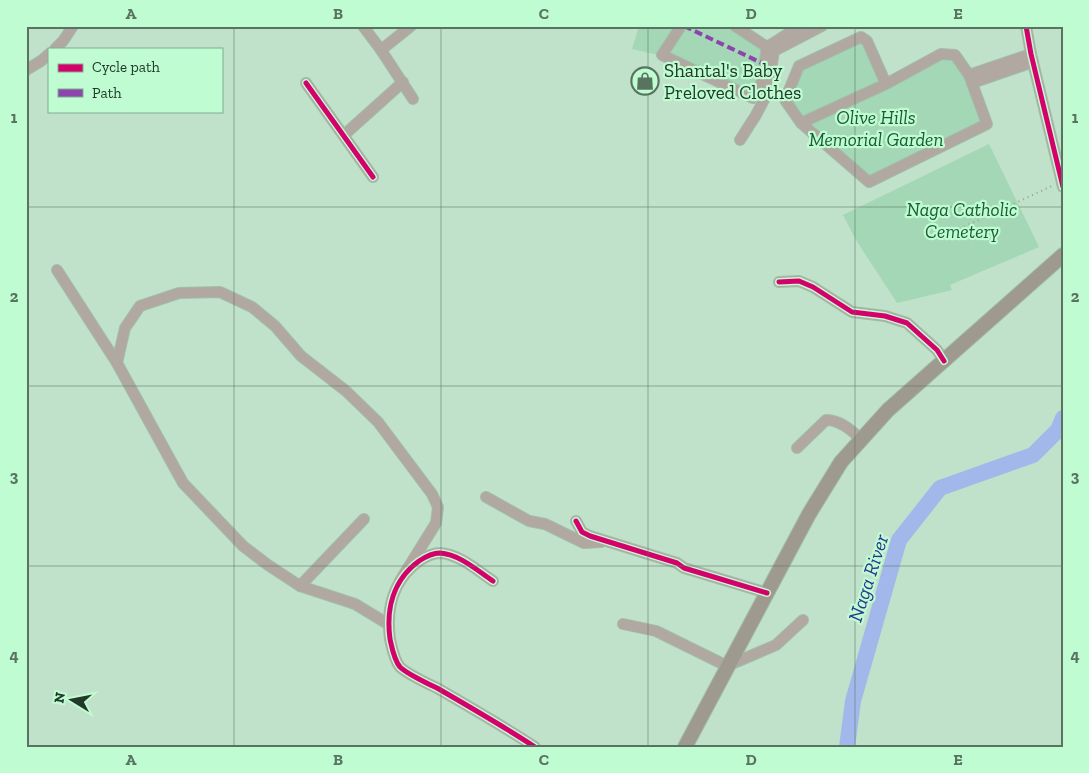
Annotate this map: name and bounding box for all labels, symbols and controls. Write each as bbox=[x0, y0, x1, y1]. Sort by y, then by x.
text: A bbox=[126, 4, 137, 23]
text: B bbox=[333, 4, 343, 23]
text: C bbox=[539, 4, 549, 23]
text: D bbox=[745, 4, 757, 23]
text: E bbox=[953, 4, 963, 23]
legend bbox=[48, 48, 222, 112]
text: Cycle path bbox=[92, 58, 161, 76]
place label: Shantal's Baby Preloved Clothes bbox=[664, 59, 801, 104]
shop icon: Shantal's Baby Preloved Clothes bbox=[630, 66, 660, 96]
text: Path bbox=[92, 84, 122, 102]
park label: Olive Hills Memorial Garden bbox=[809, 106, 943, 151]
text: 1 bbox=[11, 108, 18, 127]
text: 1 bbox=[1072, 108, 1079, 127]
park label: Naga Catholic Cemetery bbox=[907, 198, 1017, 243]
text: 2 bbox=[10, 287, 19, 306]
text: 2 bbox=[1071, 287, 1080, 306]
text: 3 bbox=[10, 467, 19, 486]
text: 3 bbox=[1071, 467, 1080, 486]
water label: Naga River bbox=[843, 531, 893, 625]
text: 4 bbox=[9, 646, 19, 665]
text: 4 bbox=[1070, 646, 1080, 665]
north arrow bbox=[48, 676, 98, 726]
text: N bbox=[50, 691, 69, 705]
text: A bbox=[126, 750, 137, 769]
text: B bbox=[333, 750, 343, 769]
text: C bbox=[539, 750, 549, 769]
text: D bbox=[745, 750, 757, 769]
text: E bbox=[953, 750, 963, 769]

